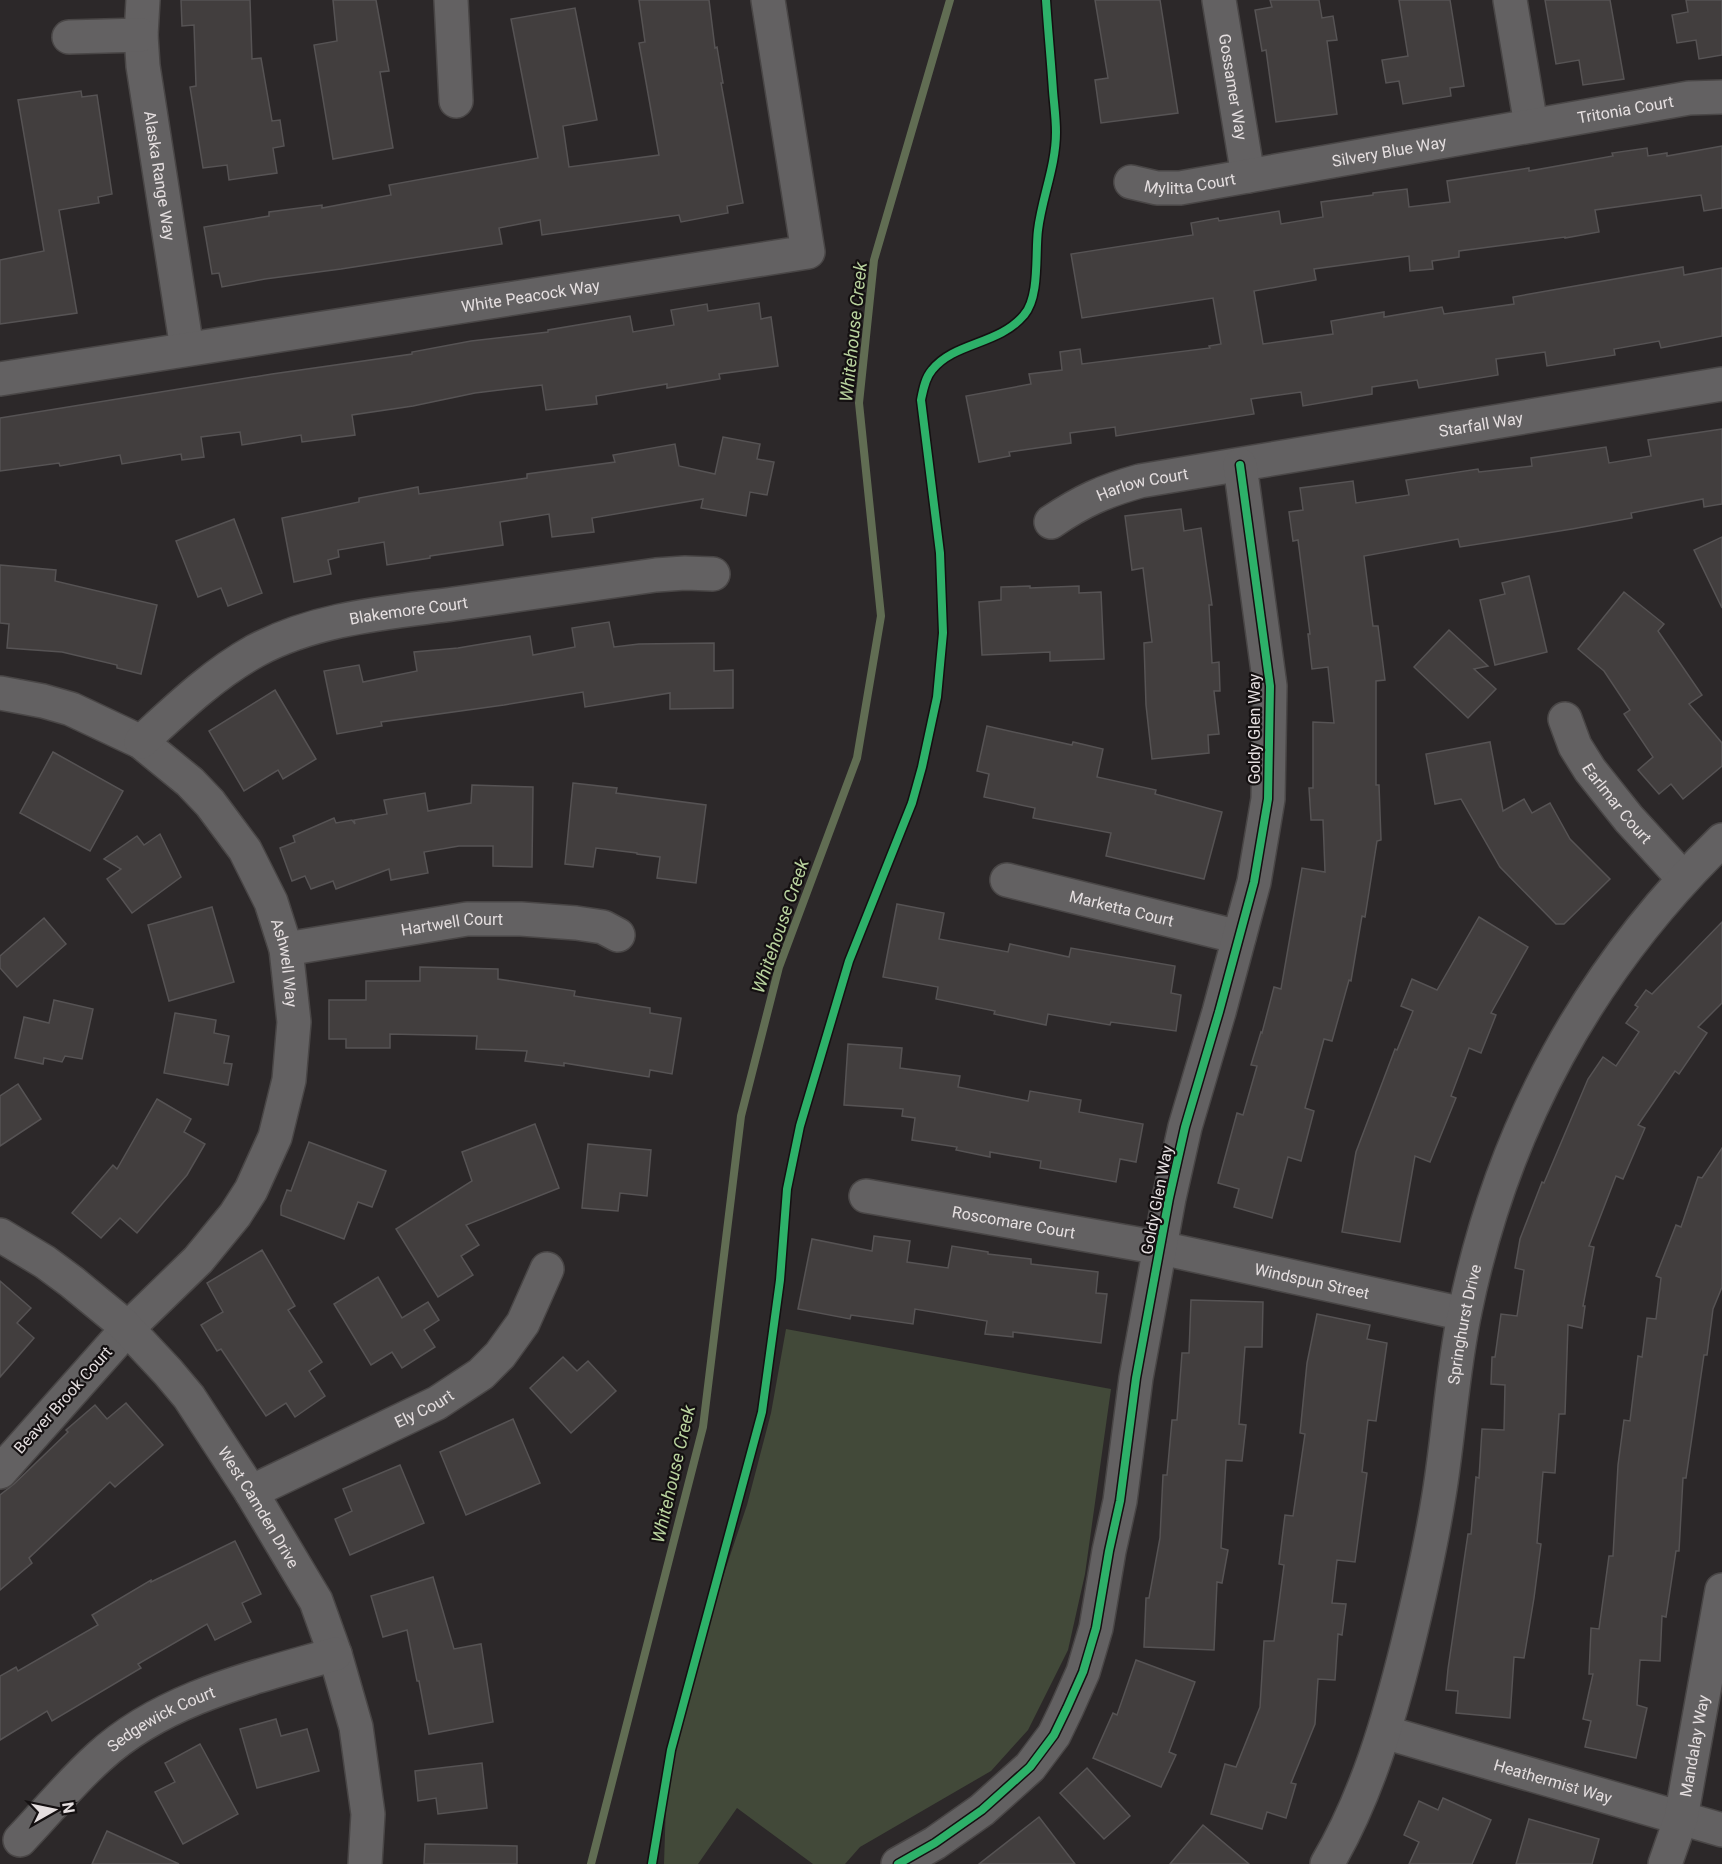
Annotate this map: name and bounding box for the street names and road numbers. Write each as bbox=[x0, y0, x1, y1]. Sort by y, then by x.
street label: Gossamer Way bbox=[1215, 32, 1251, 142]
street label: Tritonia Court bbox=[1576, 91, 1675, 127]
street label: Alaska Range Way bbox=[141, 109, 180, 242]
street label: Silvery Blue Way bbox=[1330, 132, 1448, 170]
street label: Mylitta Court bbox=[1143, 169, 1237, 198]
street label: White Peacock Way bbox=[460, 275, 601, 316]
street label: Starfall Way bbox=[1437, 408, 1525, 441]
street label: Harlow Court bbox=[1093, 464, 1189, 505]
street label: Blakemore Court bbox=[348, 592, 469, 628]
street label: Goldy Glen Way bbox=[1245, 673, 1264, 784]
street label: Earlmar Court bbox=[1579, 760, 1656, 847]
street label: Marketta Court bbox=[1067, 886, 1176, 930]
street label: Hartwell Court bbox=[399, 910, 503, 939]
street label: Ashwell Way bbox=[267, 916, 302, 1008]
street label: Goldy Glen Way bbox=[1137, 1143, 1177, 1256]
street label: Roscomare Court bbox=[951, 1202, 1077, 1242]
street label: Windspun Street bbox=[1253, 1259, 1371, 1303]
street label: Springhurst Drive bbox=[1444, 1262, 1485, 1386]
street label: Beaver Brook Court bbox=[10, 1343, 116, 1457]
street label: Ely Court bbox=[391, 1385, 457, 1431]
street label: West Camden Drive bbox=[214, 1443, 304, 1571]
street label: Sedgewick Court bbox=[103, 1682, 217, 1756]
street label: Mandalay Way bbox=[1675, 1693, 1713, 1798]
street label: Heathermist Way bbox=[1492, 1755, 1615, 1807]

